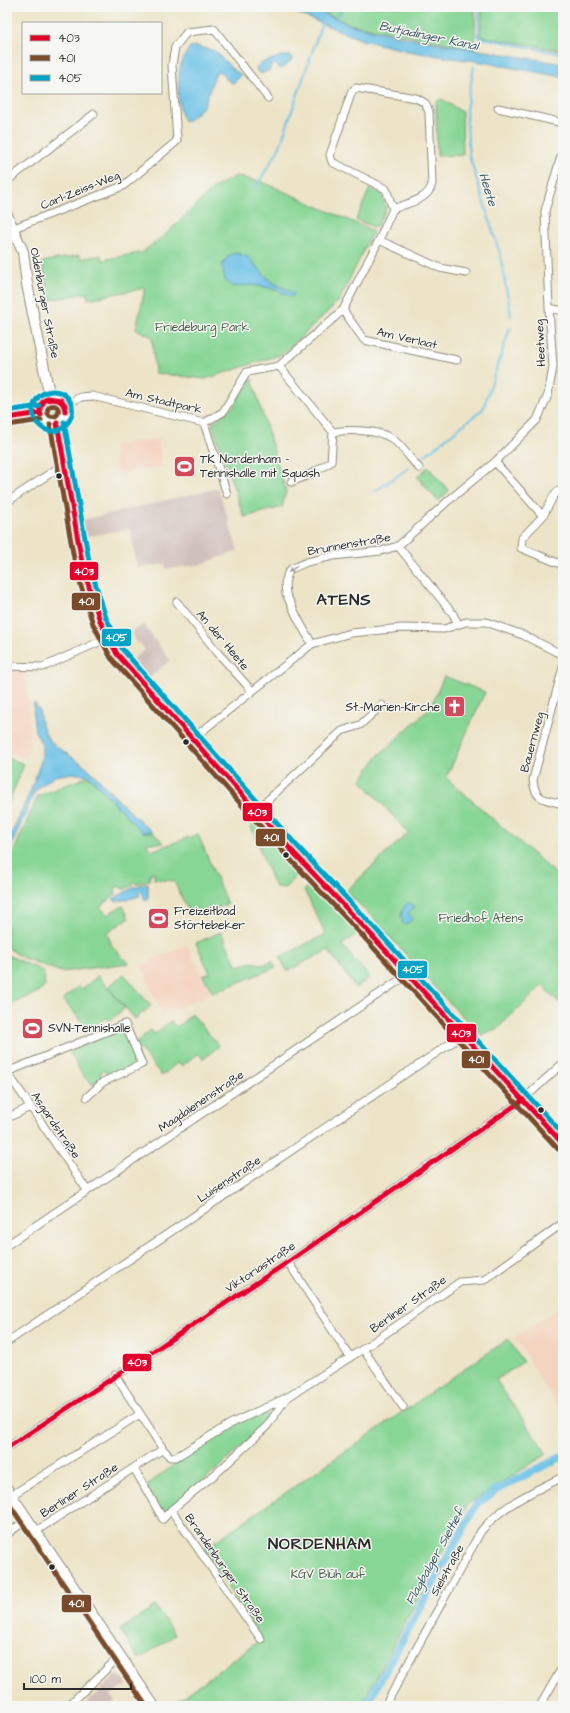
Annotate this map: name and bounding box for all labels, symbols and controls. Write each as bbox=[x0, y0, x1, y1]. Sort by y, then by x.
water label: Butjadinger Kanal bbox=[377, 17, 482, 57]
legend bbox=[22, 22, 162, 94]
text: 403 bbox=[58, 30, 80, 47]
text: 401 bbox=[58, 50, 76, 67]
text: 405 bbox=[58, 70, 83, 87]
street label: Carl-Zeiss-Weg bbox=[38, 167, 123, 215]
water label: Heete bbox=[474, 170, 502, 209]
street label: Oldenburger Straße bbox=[24, 246, 64, 361]
park label: Friedeburg Park bbox=[155, 319, 250, 337]
street label: Heetweg bbox=[531, 319, 551, 367]
street label: Am Verlaat bbox=[375, 323, 439, 354]
street label: Am Stadtpark bbox=[124, 384, 205, 419]
place label: TK Nordenham - Tennishalle mit Squash bbox=[200, 451, 320, 482]
sports icon: TK Nordenham - Tennishalle mit Squash bbox=[172, 453, 198, 479]
unlabelled marker bbox=[54, 471, 64, 481]
street label: Brunnenstraße bbox=[306, 529, 393, 560]
line badge: 403 bbox=[69, 561, 99, 581]
text: 403 bbox=[74, 564, 94, 579]
one-way arrow bbox=[288, 565, 299, 573]
district label: ATENS bbox=[317, 589, 372, 611]
line badge: 401 bbox=[71, 592, 101, 611]
text: 401 bbox=[78, 594, 95, 609]
street label: An der Heete bbox=[192, 606, 253, 675]
line badge: 405 bbox=[101, 628, 132, 647]
text: 405 bbox=[105, 630, 127, 645]
church icon: St.-Marien-Kirche bbox=[442, 694, 468, 720]
place label: St.-Marien-Kirche bbox=[346, 699, 440, 716]
street label: Bauernweg bbox=[516, 710, 550, 775]
unlabelled marker bbox=[181, 737, 191, 747]
line badge: 403 bbox=[242, 802, 273, 822]
text: 403 bbox=[247, 805, 267, 820]
line badge: 401 bbox=[255, 828, 286, 847]
text: 401 bbox=[263, 830, 280, 845]
unlabelled marker bbox=[281, 850, 291, 860]
place label: Freizeitbad Störtebeker bbox=[174, 903, 245, 934]
sports icon: Freizeitbad Störtebeker bbox=[145, 905, 171, 931]
park label: Friedhof Atens bbox=[438, 910, 524, 927]
line badge: 405 bbox=[397, 960, 428, 979]
text: 405 bbox=[402, 962, 424, 977]
sports icon: SVN-Tennishalle bbox=[20, 1015, 46, 1041]
place label: SVN-Tennishalle bbox=[48, 1020, 131, 1037]
line badge: 403 bbox=[446, 1023, 477, 1043]
text: 403 bbox=[451, 1026, 471, 1041]
line badge: 401 bbox=[461, 1050, 491, 1069]
text: 401 bbox=[468, 1052, 485, 1067]
street label: Magdalenenstraße bbox=[155, 1066, 248, 1137]
street label: Asgardstraße bbox=[26, 1088, 85, 1163]
unlabelled marker bbox=[536, 1105, 546, 1115]
street label: Luisenstraße bbox=[194, 1152, 265, 1207]
street label: Viktoriastraße bbox=[222, 1237, 299, 1297]
street label: Berliner Straße bbox=[367, 1271, 450, 1337]
line badge: 403 bbox=[122, 1353, 152, 1372]
text: 403 bbox=[127, 1355, 147, 1370]
street label: Berliner Straße bbox=[37, 1459, 122, 1522]
water label: Flagbalger Sieltief bbox=[401, 1504, 470, 1608]
street label: Brandenburger Straße bbox=[180, 1510, 269, 1627]
district label: NORDENHAM bbox=[268, 1533, 372, 1555]
street label: Sielstraße bbox=[426, 1541, 469, 1599]
unlabelled marker bbox=[47, 1562, 57, 1572]
park label: KGV Blüh auf bbox=[291, 1566, 366, 1583]
line badge: 401 bbox=[61, 1594, 92, 1613]
text: 401 bbox=[68, 1596, 85, 1611]
scale bar bbox=[24, 1665, 131, 1691]
text: 100 m bbox=[30, 1671, 61, 1688]

